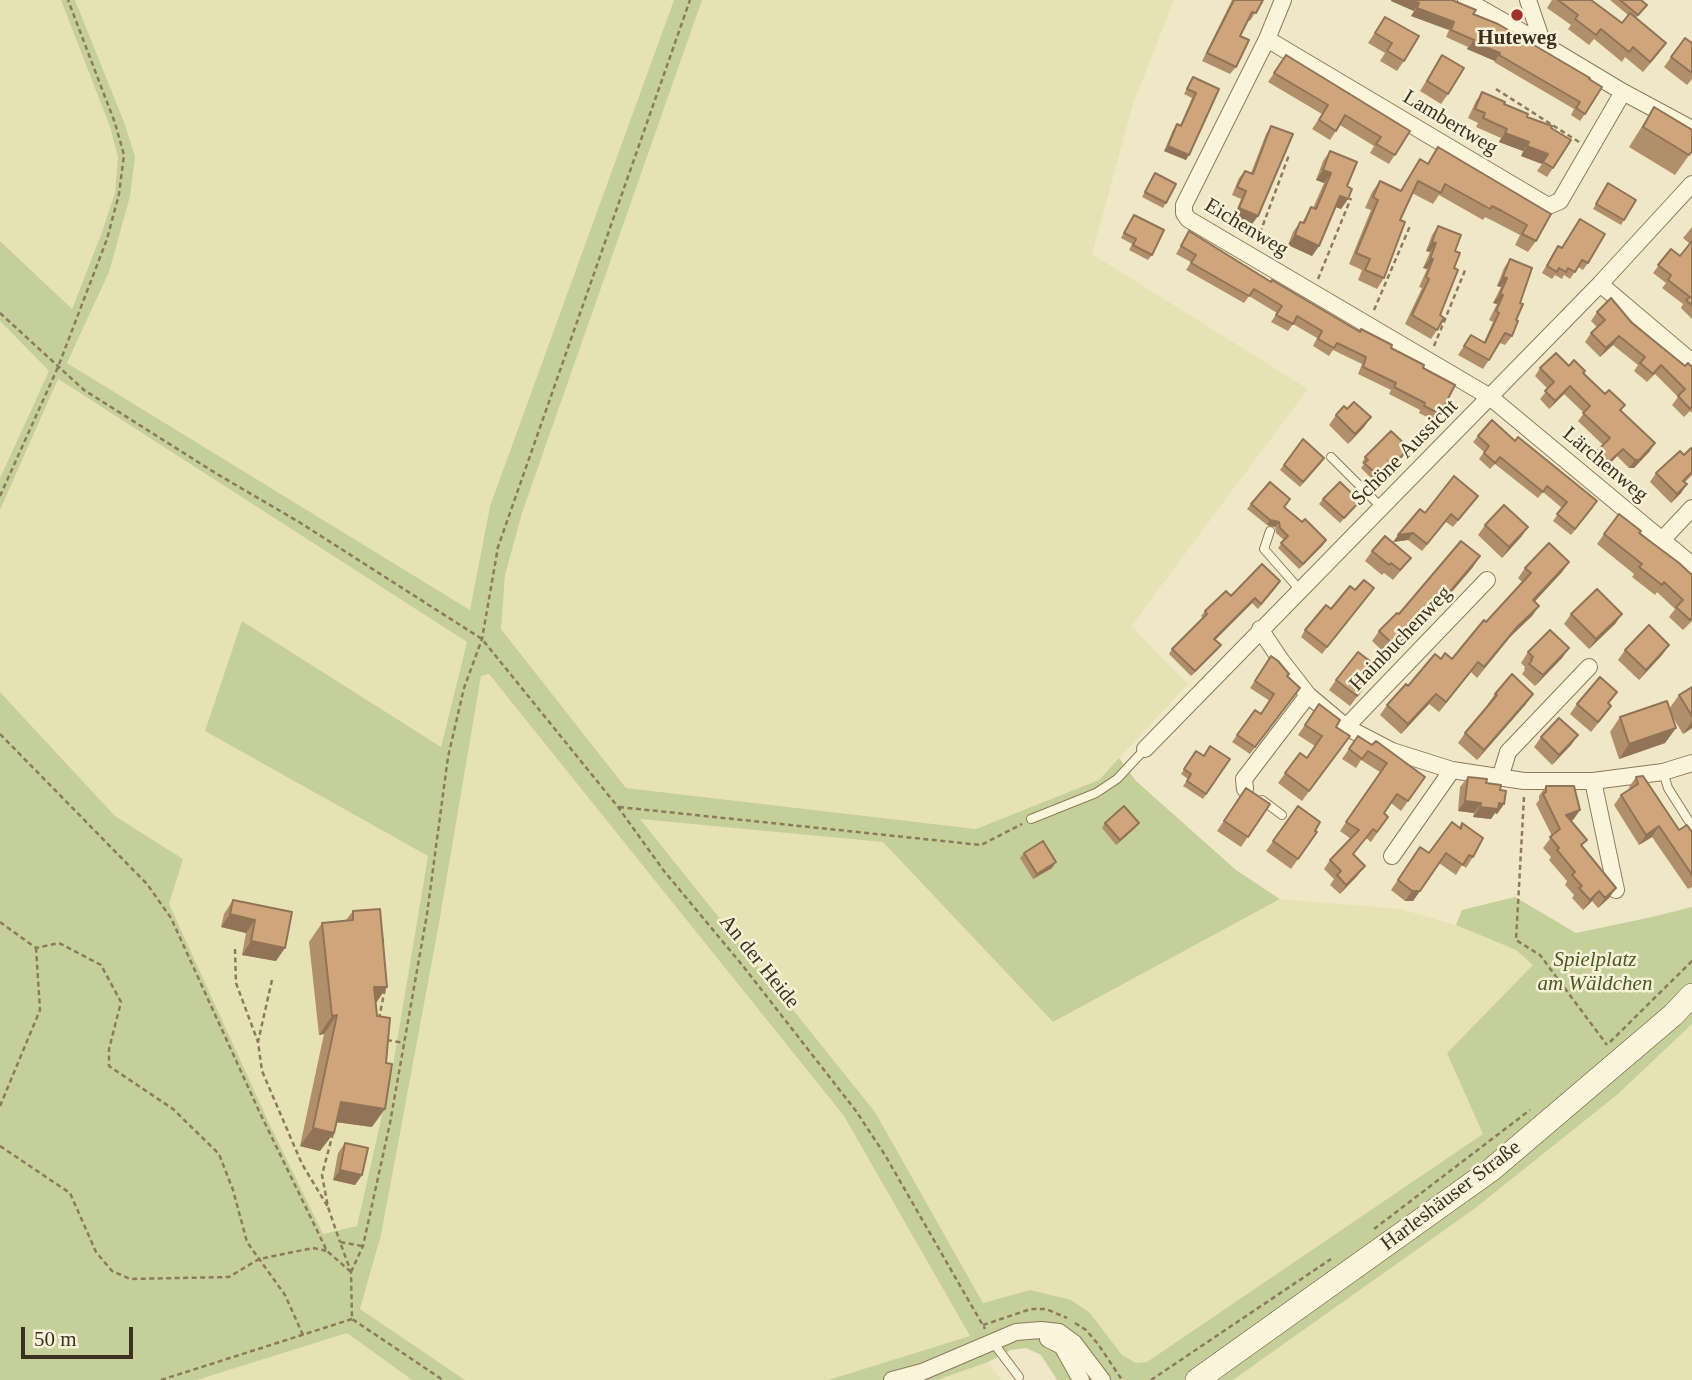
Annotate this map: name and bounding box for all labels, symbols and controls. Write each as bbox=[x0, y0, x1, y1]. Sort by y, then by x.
marker: Huteweg bbox=[1509, 7, 1525, 23]
place label: Huteweg bbox=[1477, 26, 1557, 52]
street label: Lambertweg bbox=[1398, 85, 1502, 161]
street label: Eichenweg bbox=[1200, 193, 1292, 263]
street label: Schöne Aussicht bbox=[1346, 394, 1464, 512]
street label: Lärchenweg bbox=[1557, 422, 1653, 508]
street label: Hainbuchenweg bbox=[1345, 581, 1457, 697]
street label: An der Heide bbox=[714, 910, 804, 1014]
park label: Spielplatz am Wäldchen bbox=[1538, 947, 1652, 997]
street label: Harleshäuser Straße bbox=[1376, 1135, 1526, 1257]
scale bar bbox=[24, 1314, 136, 1358]
text: 50 m bbox=[34, 1327, 77, 1351]

